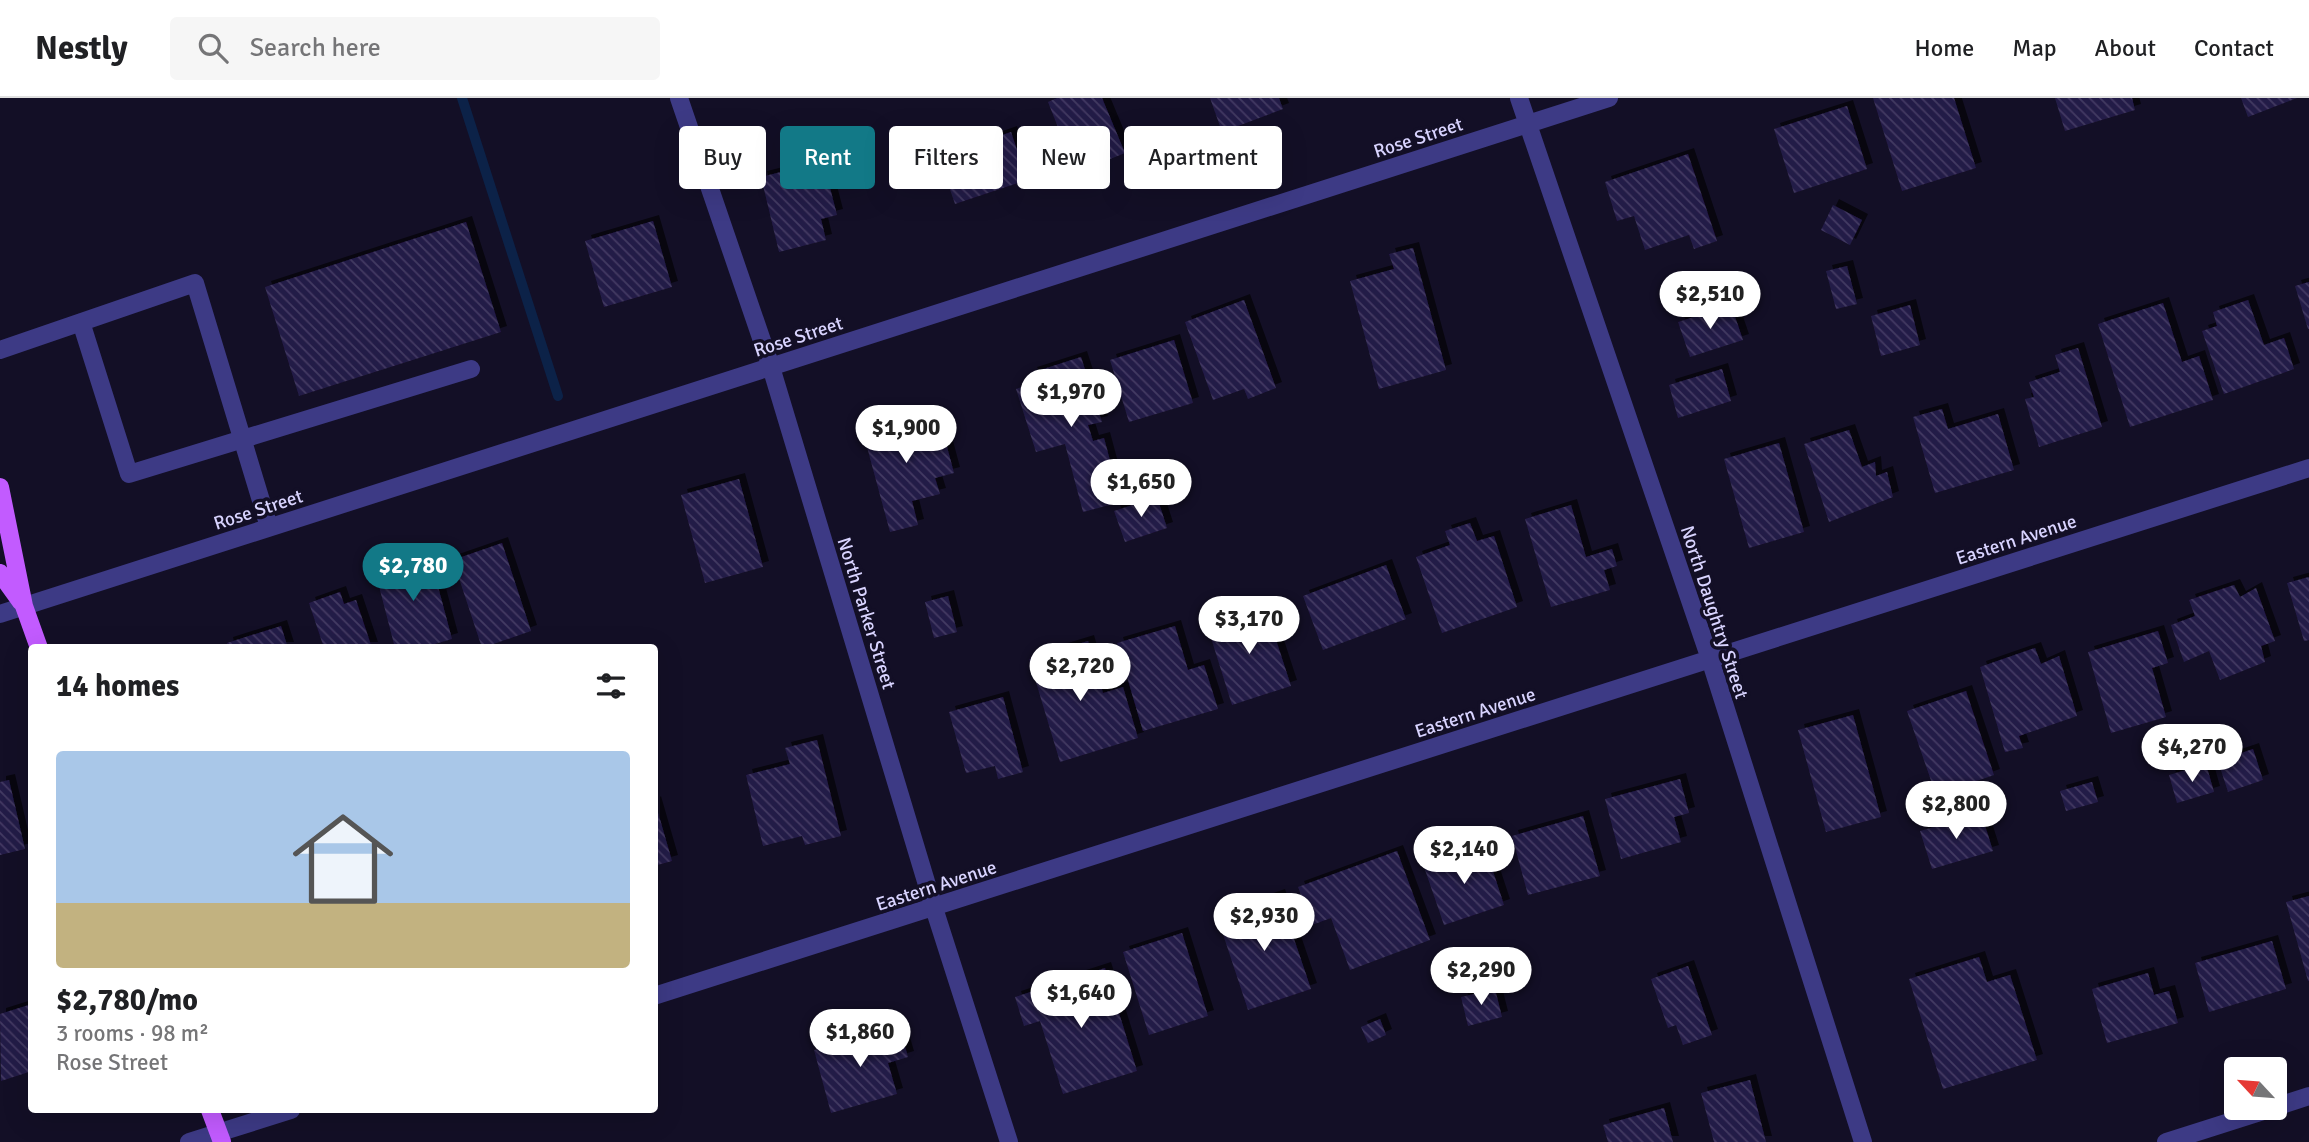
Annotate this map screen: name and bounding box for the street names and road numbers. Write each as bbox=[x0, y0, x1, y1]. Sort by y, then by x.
street label: Rose Street bbox=[1371, 112, 1466, 164]
street label: Rose Street bbox=[751, 311, 846, 363]
street label: Rose Street bbox=[211, 484, 306, 536]
street label: Eastern Avenue bbox=[1953, 509, 2080, 571]
street label: North Daughtry Street bbox=[1675, 523, 1753, 702]
street label: North Parker Street bbox=[832, 534, 901, 693]
street label: Eastern Avenue bbox=[1412, 682, 1539, 744]
street label: Eastern Avenue bbox=[873, 855, 1000, 917]

